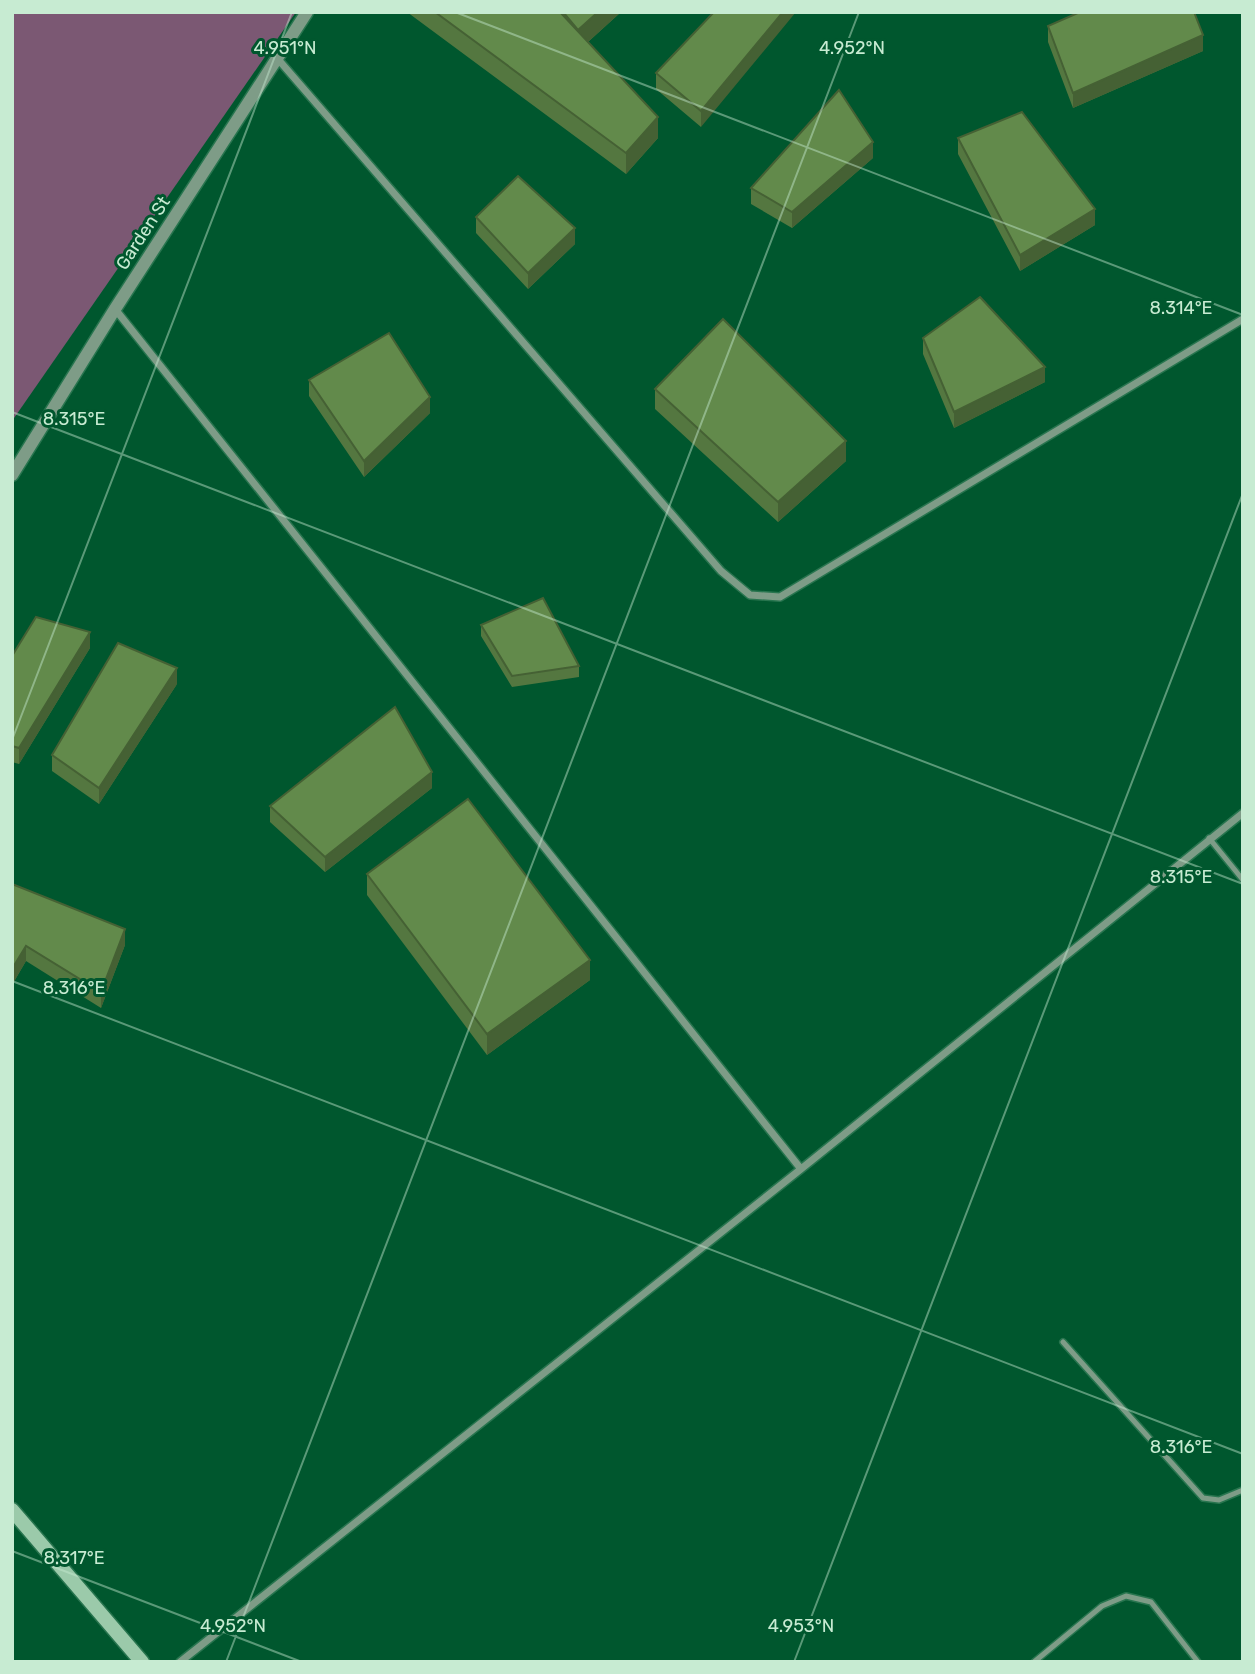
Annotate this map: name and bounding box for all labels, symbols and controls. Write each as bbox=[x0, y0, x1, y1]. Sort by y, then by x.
text: 4.951°N bbox=[254, 37, 316, 59]
text: 4.952°N bbox=[819, 37, 885, 59]
street label: Garden St bbox=[111, 192, 175, 274]
text: 8.314°E bbox=[1149, 297, 1213, 319]
text: 8.315°E bbox=[43, 408, 105, 430]
text: 8.315°E bbox=[1150, 866, 1212, 888]
text: 8.316°E bbox=[43, 977, 105, 999]
text: 8.316°E bbox=[1150, 1436, 1212, 1458]
text: 8.317°E bbox=[43, 1547, 105, 1569]
text: 4.952°N bbox=[200, 1615, 266, 1637]
text: 4.953°N bbox=[768, 1615, 834, 1637]

